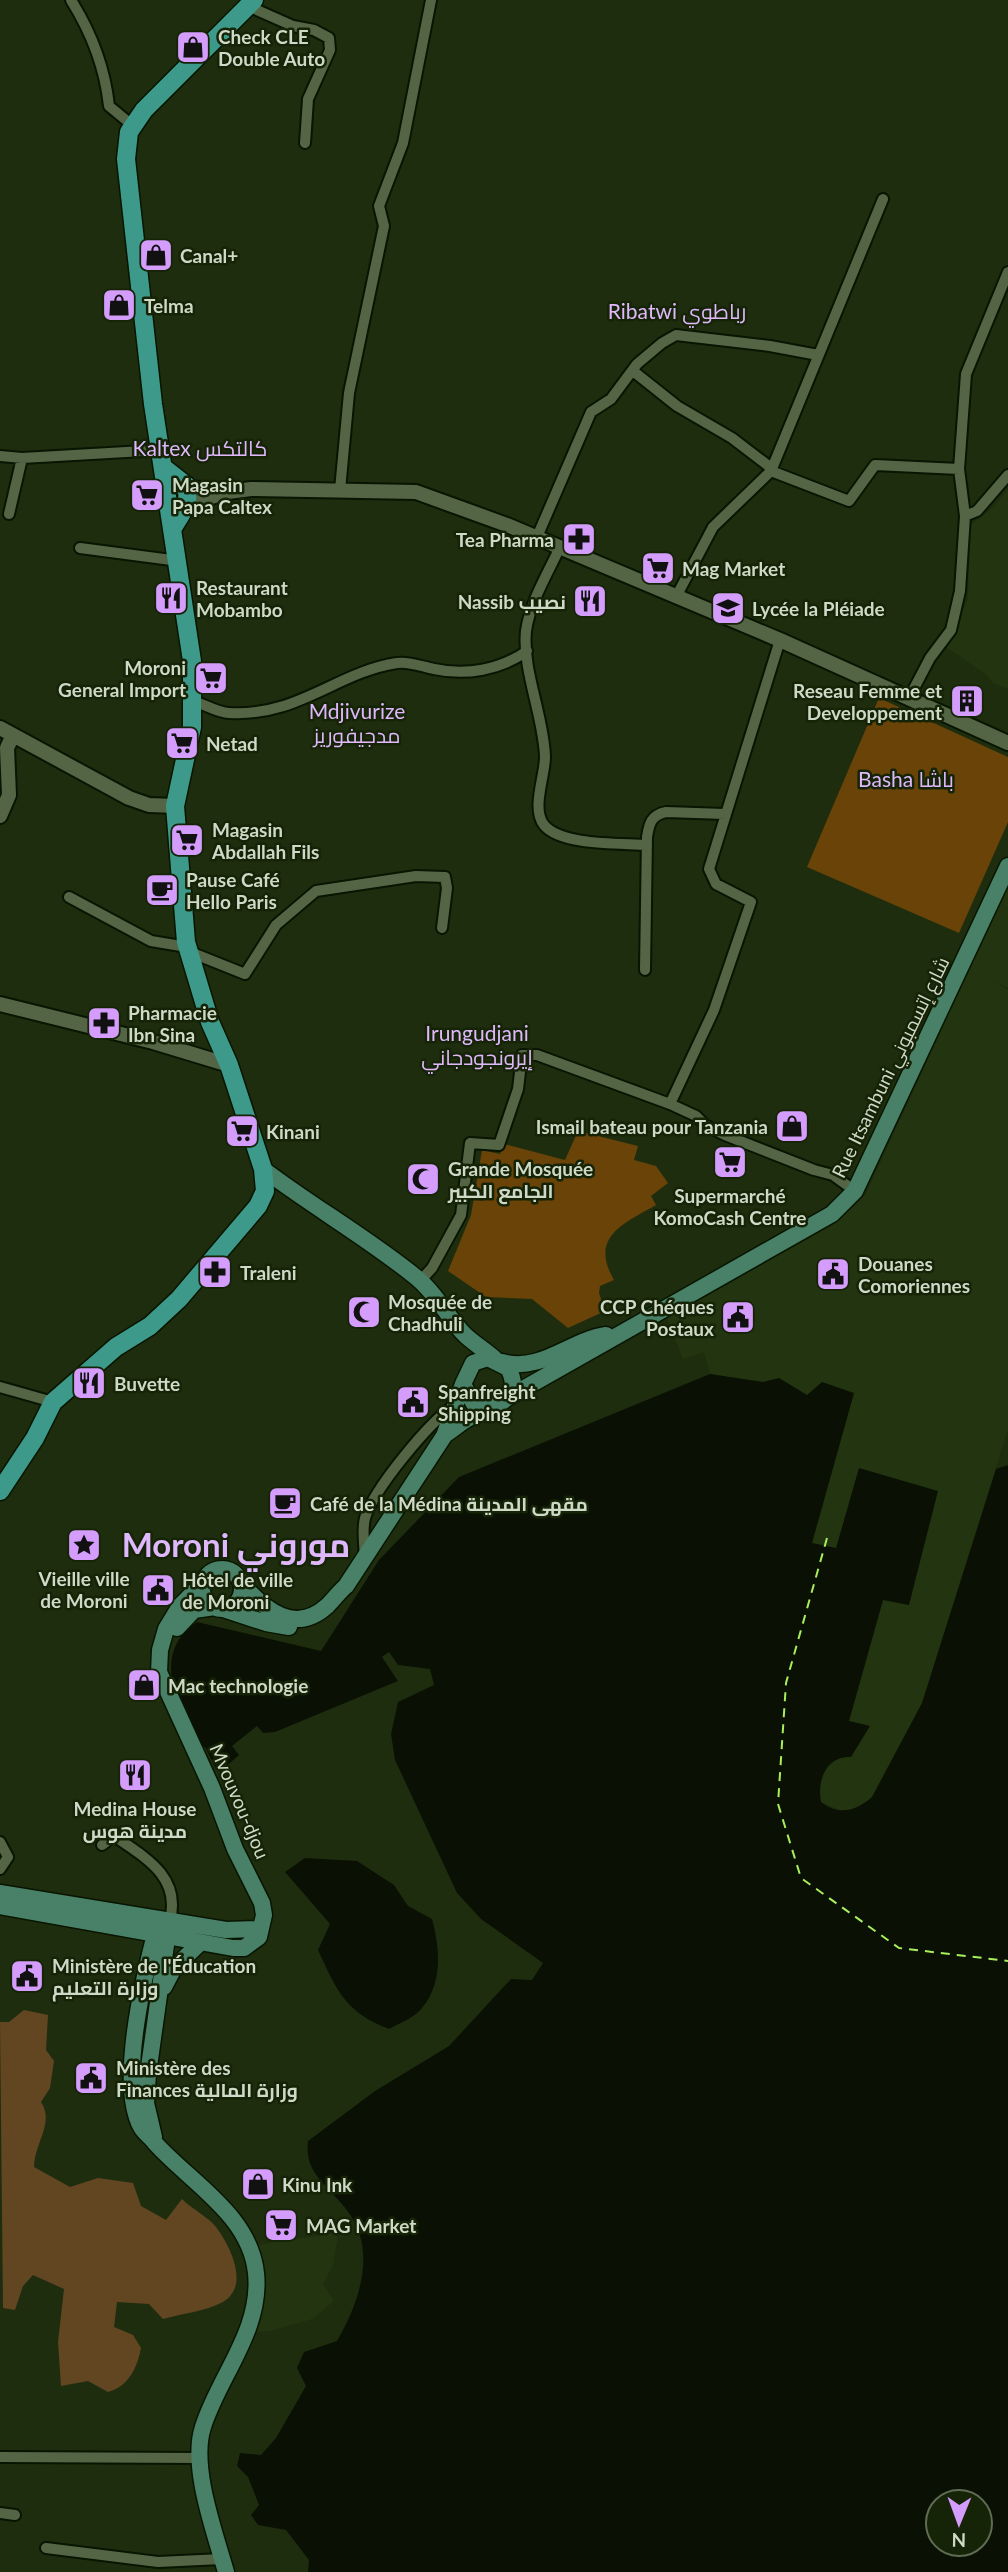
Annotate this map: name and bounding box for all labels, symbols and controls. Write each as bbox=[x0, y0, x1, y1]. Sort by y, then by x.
place label: Check CLE Double Auto bbox=[218, 25, 325, 70]
shop icon: Check CLE Double Auto bbox=[174, 28, 212, 66]
shop icon: Canal+ bbox=[137, 236, 175, 274]
place label: Canal+ bbox=[180, 244, 238, 267]
shop icon: Telma bbox=[100, 286, 138, 324]
place label: Telma bbox=[144, 294, 194, 317]
district label: Ribatwi رباطوي bbox=[608, 298, 746, 328]
district label: Kaltex كالتكس bbox=[133, 435, 267, 462]
place label: Magasin Papa Caltex bbox=[172, 473, 272, 518]
supermarket icon: Magasin Papa Caltex bbox=[128, 476, 166, 514]
pharmacy icon: Tea Pharma bbox=[560, 520, 598, 558]
place label: Tea Pharma bbox=[456, 528, 554, 551]
supermarket icon: Mag Market bbox=[639, 549, 677, 587]
place label: Mag Market bbox=[682, 557, 785, 580]
place label: Restaurant Mobambo bbox=[196, 576, 288, 621]
restaurant icon: Restaurant Mobambo bbox=[152, 579, 190, 617]
restaurant icon: Nassib نصيب bbox=[571, 582, 609, 620]
school or university icon: Lycée la Pléiade bbox=[709, 589, 747, 627]
place label: Nassib نصيب bbox=[458, 590, 566, 613]
place label: Lycée la Pléiade bbox=[752, 597, 885, 620]
place label: Moroni General Import bbox=[58, 656, 186, 701]
supermarket icon: Moroni General Import bbox=[192, 659, 230, 697]
place label: Reseau Femme et Developpement bbox=[793, 679, 942, 724]
building icon: Reseau Femme et Developpement bbox=[948, 682, 986, 720]
district label: Mdjivurize مدجيفوريز bbox=[309, 698, 405, 748]
supermarket icon: Netad bbox=[163, 724, 201, 762]
place label: Netad bbox=[206, 732, 258, 755]
district label: Basha باشا bbox=[858, 766, 954, 791]
place label: Magasin Abdallah Fils bbox=[211, 818, 319, 863]
supermarket icon: Magasin Abdallah Fils bbox=[168, 821, 206, 859]
place label: Pause Café Hello Paris bbox=[186, 868, 280, 913]
cafe icon: Pause Café Hello Paris bbox=[143, 871, 181, 909]
street label: Rue Itsambuni شارع إتسمبوني bbox=[826, 953, 957, 1183]
place label: Pharmacie Ibn Sina bbox=[128, 1001, 217, 1046]
pharmacy icon: Pharmacie Ibn Sina bbox=[85, 1004, 123, 1042]
district label: Irungudjani إيرونجودجاني bbox=[421, 1020, 533, 1074]
shop icon: Ismail bateau pour Tanzania bbox=[773, 1107, 811, 1145]
supermarket icon: Kinani bbox=[223, 1112, 261, 1150]
place label: Ismail bateau pour Tanzania bbox=[536, 1115, 768, 1138]
place label: Kinani bbox=[266, 1120, 320, 1143]
supermarket icon: Supermarché KomoCash Centre bbox=[711, 1143, 749, 1181]
place label: Grande Mosquée الجامع الكبير bbox=[447, 1157, 593, 1205]
mosque icon: Grande Mosquée الجامع الكبير bbox=[404, 1160, 442, 1198]
place label: Supermarché KomoCash Centre bbox=[654, 1184, 806, 1229]
place label: Douanes Comoriennes bbox=[858, 1252, 970, 1297]
pharmacy icon: Traleni bbox=[196, 1253, 234, 1291]
public building icon: Douanes Comoriennes bbox=[814, 1255, 852, 1293]
place label: Traleni bbox=[240, 1261, 297, 1284]
place label: Mosquée de Chadhuli bbox=[388, 1290, 492, 1335]
mosque icon: Mosquée de Chadhuli bbox=[345, 1293, 383, 1331]
place label: CCP Chéques Postaux bbox=[600, 1295, 714, 1340]
public building icon: CCP Chéques Postaux bbox=[719, 1298, 757, 1336]
restaurant icon: Buvette bbox=[70, 1364, 108, 1402]
place label: Buvette bbox=[114, 1372, 180, 1395]
place label: Spanfreight Shipping bbox=[438, 1380, 536, 1425]
public building icon: Spanfreight Shipping bbox=[394, 1383, 432, 1421]
cafe icon: Café de la Médina مقهى المدينة bbox=[266, 1484, 304, 1522]
place label: Café de la Médina مقهى المدينة bbox=[310, 1492, 588, 1516]
district label: Moroni موروني bbox=[122, 1524, 350, 1572]
place icon: Vieille ville de Moroni bbox=[65, 1526, 103, 1564]
place label: Vieille ville de Moroni bbox=[37, 1567, 130, 1612]
place label: Hôtel de ville de Moroni bbox=[182, 1568, 293, 1613]
public building icon: Hôtel de ville de Moroni bbox=[139, 1571, 177, 1609]
shop icon: Mac technologie bbox=[125, 1666, 163, 1704]
place label: Mac technologie bbox=[168, 1674, 308, 1697]
street label: Mvouvou-djou bbox=[205, 1740, 275, 1862]
restaurant icon: Medina House مدينة هوس bbox=[116, 1756, 154, 1794]
place label: Medina House مدينة هوس bbox=[74, 1797, 196, 1843]
place label: Ministère de l'Éducation وزارة التعليم bbox=[52, 1954, 256, 2002]
public building icon: Ministère de l'Éducation وزارة التعليم bbox=[8, 1957, 46, 1995]
place label: Ministère des Finances وزارة المالية bbox=[116, 2056, 298, 2103]
public building icon: Ministère des Finances وزارة المالية bbox=[72, 2059, 110, 2097]
shop icon: Kinu Ink bbox=[239, 2165, 277, 2203]
place label: Kinu Ink bbox=[282, 2173, 353, 2196]
supermarket icon: MAG Market bbox=[262, 2206, 300, 2244]
place label: MAG Market bbox=[306, 2214, 416, 2237]
north arrow bbox=[924, 2488, 994, 2558]
text: N bbox=[951, 2529, 966, 2552]

